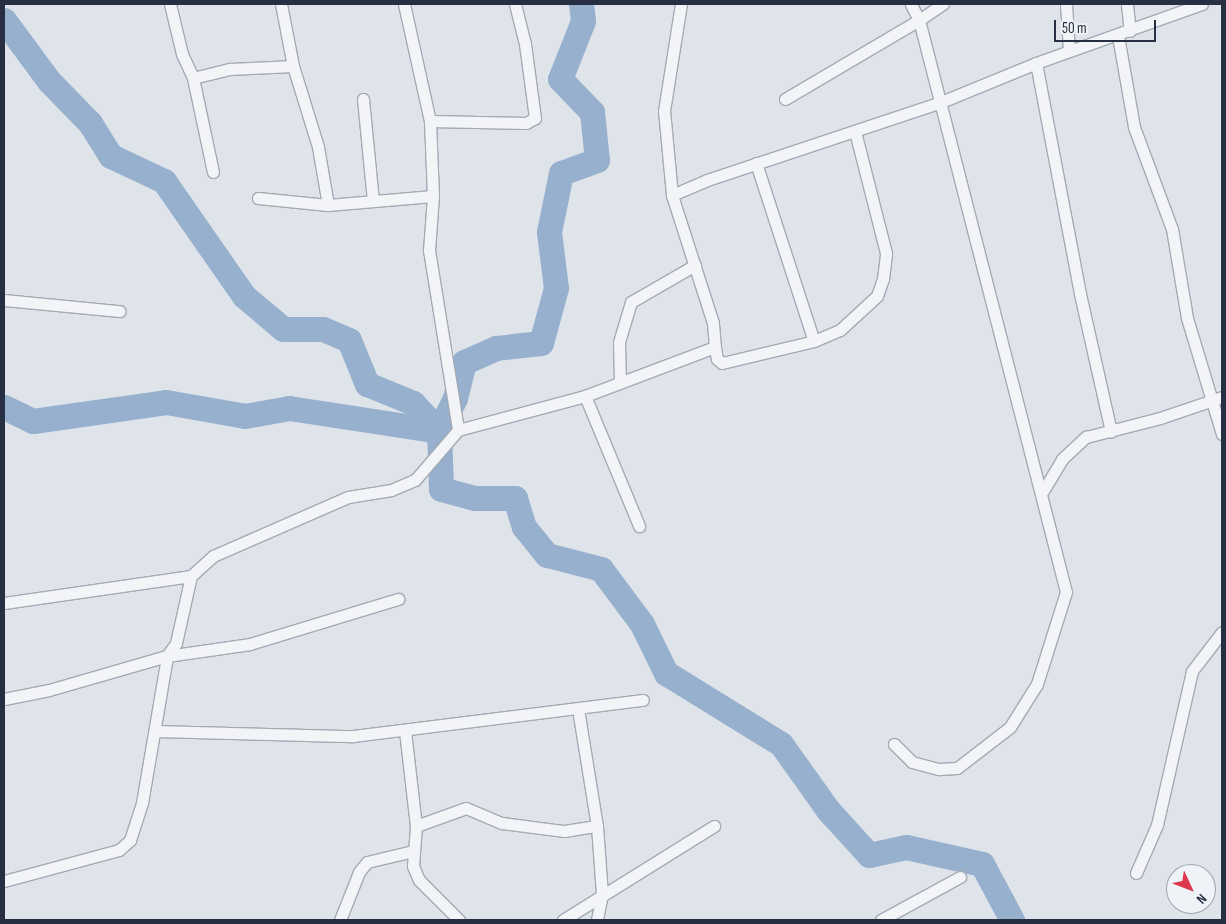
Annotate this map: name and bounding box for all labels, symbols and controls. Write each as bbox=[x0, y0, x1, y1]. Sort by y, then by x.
scale bar bbox=[1056, 10, 1158, 42]
text: 50 m bbox=[1062, 19, 1087, 38]
north arrow bbox=[1166, 864, 1216, 914]
text: N bbox=[1193, 890, 1210, 907]

